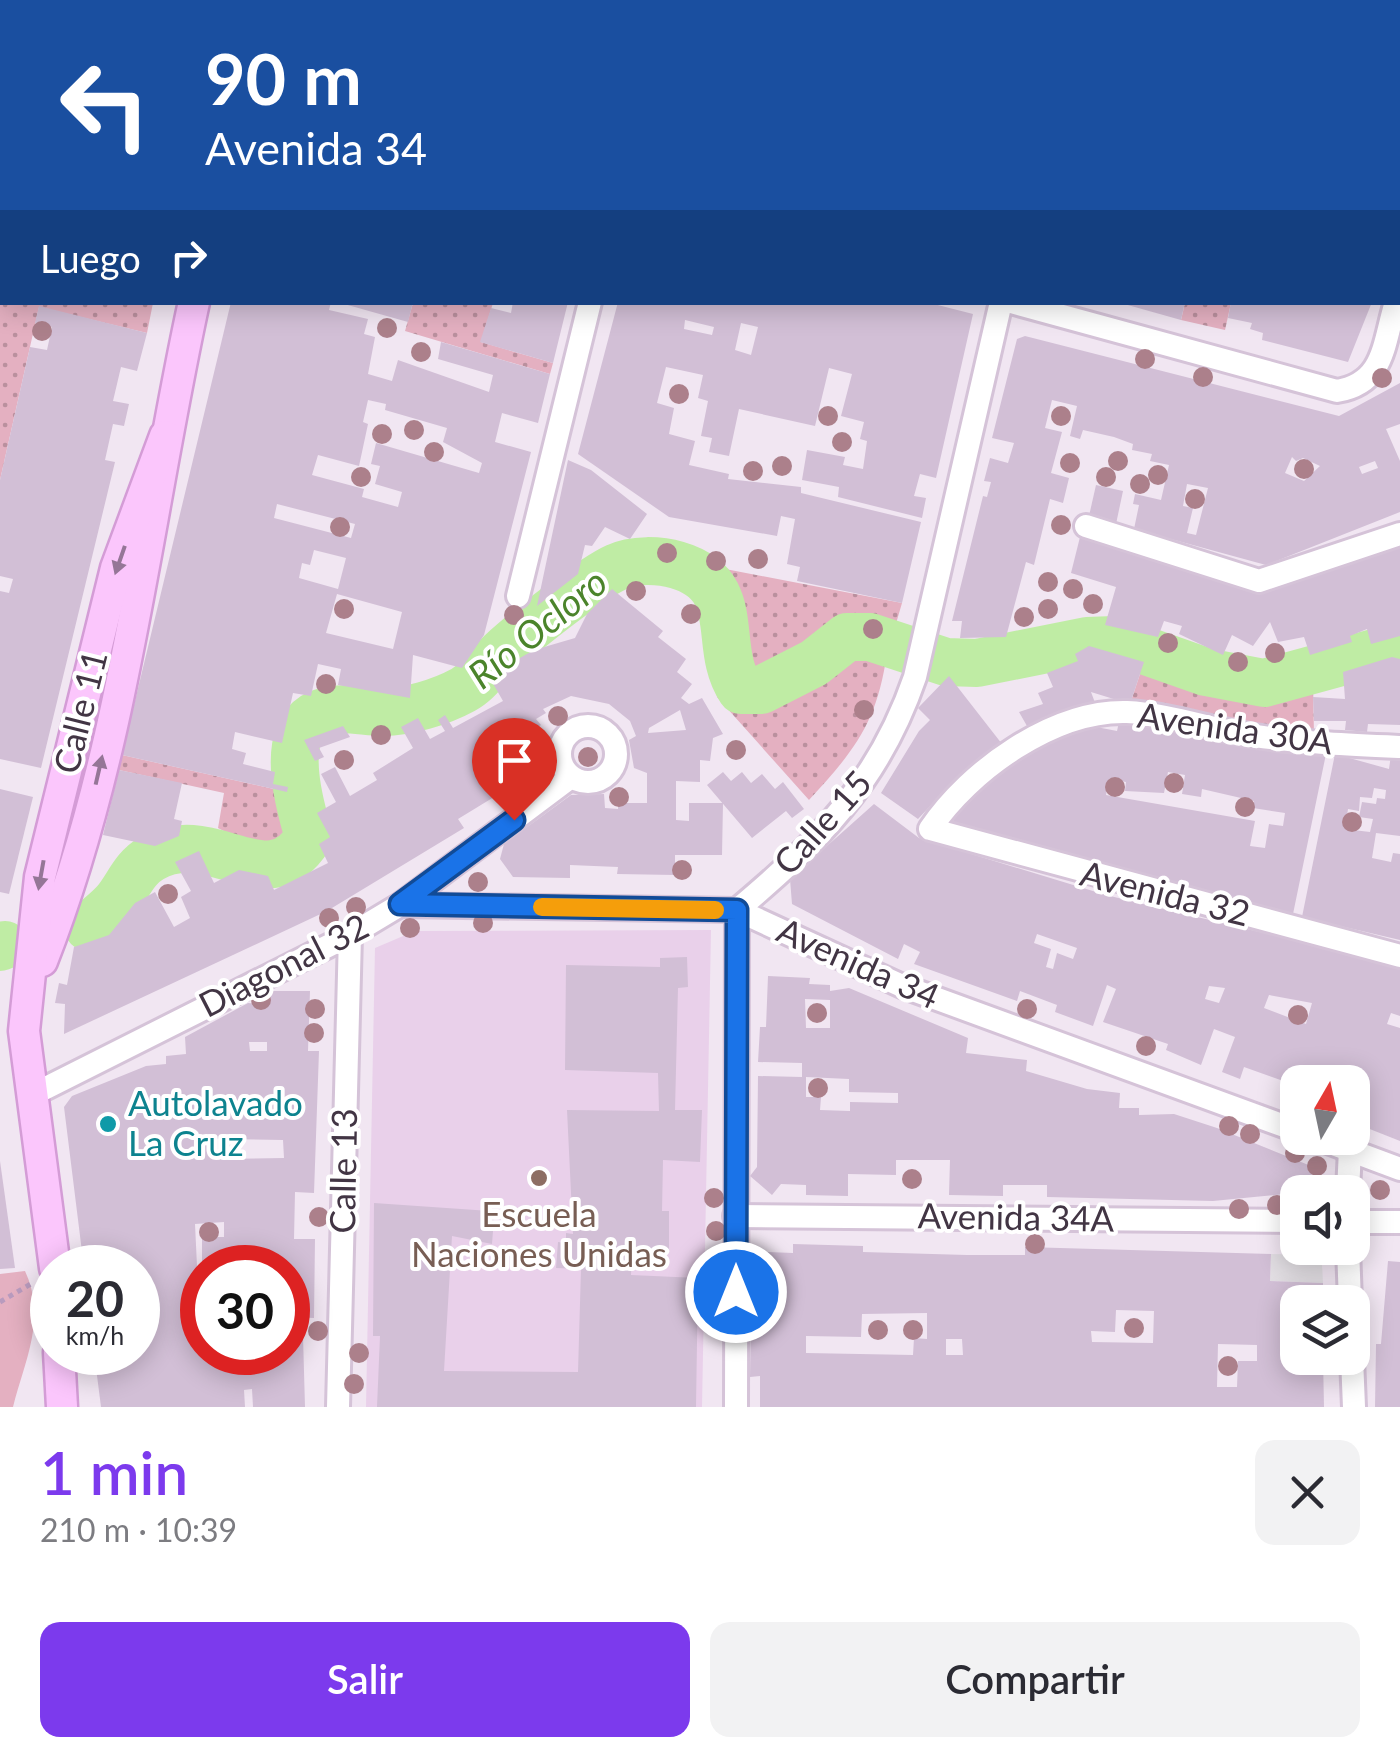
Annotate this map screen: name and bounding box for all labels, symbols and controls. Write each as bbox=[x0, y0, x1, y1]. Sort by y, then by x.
text: 90 m bbox=[205, 36, 362, 120]
icon: left bbox=[40, 40, 170, 170]
text: Avenida 34 bbox=[205, 121, 427, 175]
icon: right bbox=[161, 230, 216, 285]
text: Luego bbox=[40, 235, 141, 281]
one-way arrow bbox=[111, 545, 126, 575]
water label: Río Ocloro bbox=[458, 558, 615, 697]
street label: Calle 11 bbox=[44, 646, 115, 777]
street label: Avenida 30A bbox=[1135, 693, 1336, 762]
pin bbox=[472, 718, 557, 821]
icon: arrive bbox=[487, 733, 542, 788]
one-way arrow bbox=[92, 754, 108, 785]
street label: Calle 15 bbox=[764, 761, 879, 882]
street label: Avenida 32 bbox=[1077, 851, 1254, 933]
one-way arrow bbox=[33, 860, 48, 891]
street label: Diagonal 32 bbox=[191, 904, 375, 1025]
street label: Avenida 34 bbox=[771, 908, 946, 1017]
north arrow bbox=[1280, 1065, 1370, 1155]
map controls bbox=[1280, 1065, 1370, 1375]
place label: Autolavado La Cruz bbox=[128, 1081, 303, 1163]
street label: Calle 13 bbox=[320, 1108, 364, 1234]
marker: Autolavado La Cruz bbox=[97, 1113, 119, 1135]
marker: Escuela Naciones Unidas bbox=[528, 1167, 550, 1189]
button: sound bbox=[1280, 1175, 1370, 1265]
place label: Escuela Naciones Unidas bbox=[411, 1192, 667, 1274]
street label: Avenida 34A bbox=[917, 1193, 1115, 1239]
position arrow bbox=[684, 1240, 788, 1344]
speed limit sign: 30 bbox=[180, 1245, 310, 1375]
text: 20 bbox=[66, 1268, 124, 1328]
button: layers bbox=[1280, 1285, 1370, 1375]
text: km/h bbox=[66, 1320, 124, 1350]
text: 1 min bbox=[40, 1436, 188, 1508]
button: close bbox=[1255, 1440, 1360, 1545]
text: 210 m · 10:39 bbox=[40, 1510, 237, 1549]
button: Salir bbox=[40, 1622, 690, 1737]
button: Compartir bbox=[710, 1622, 1360, 1737]

